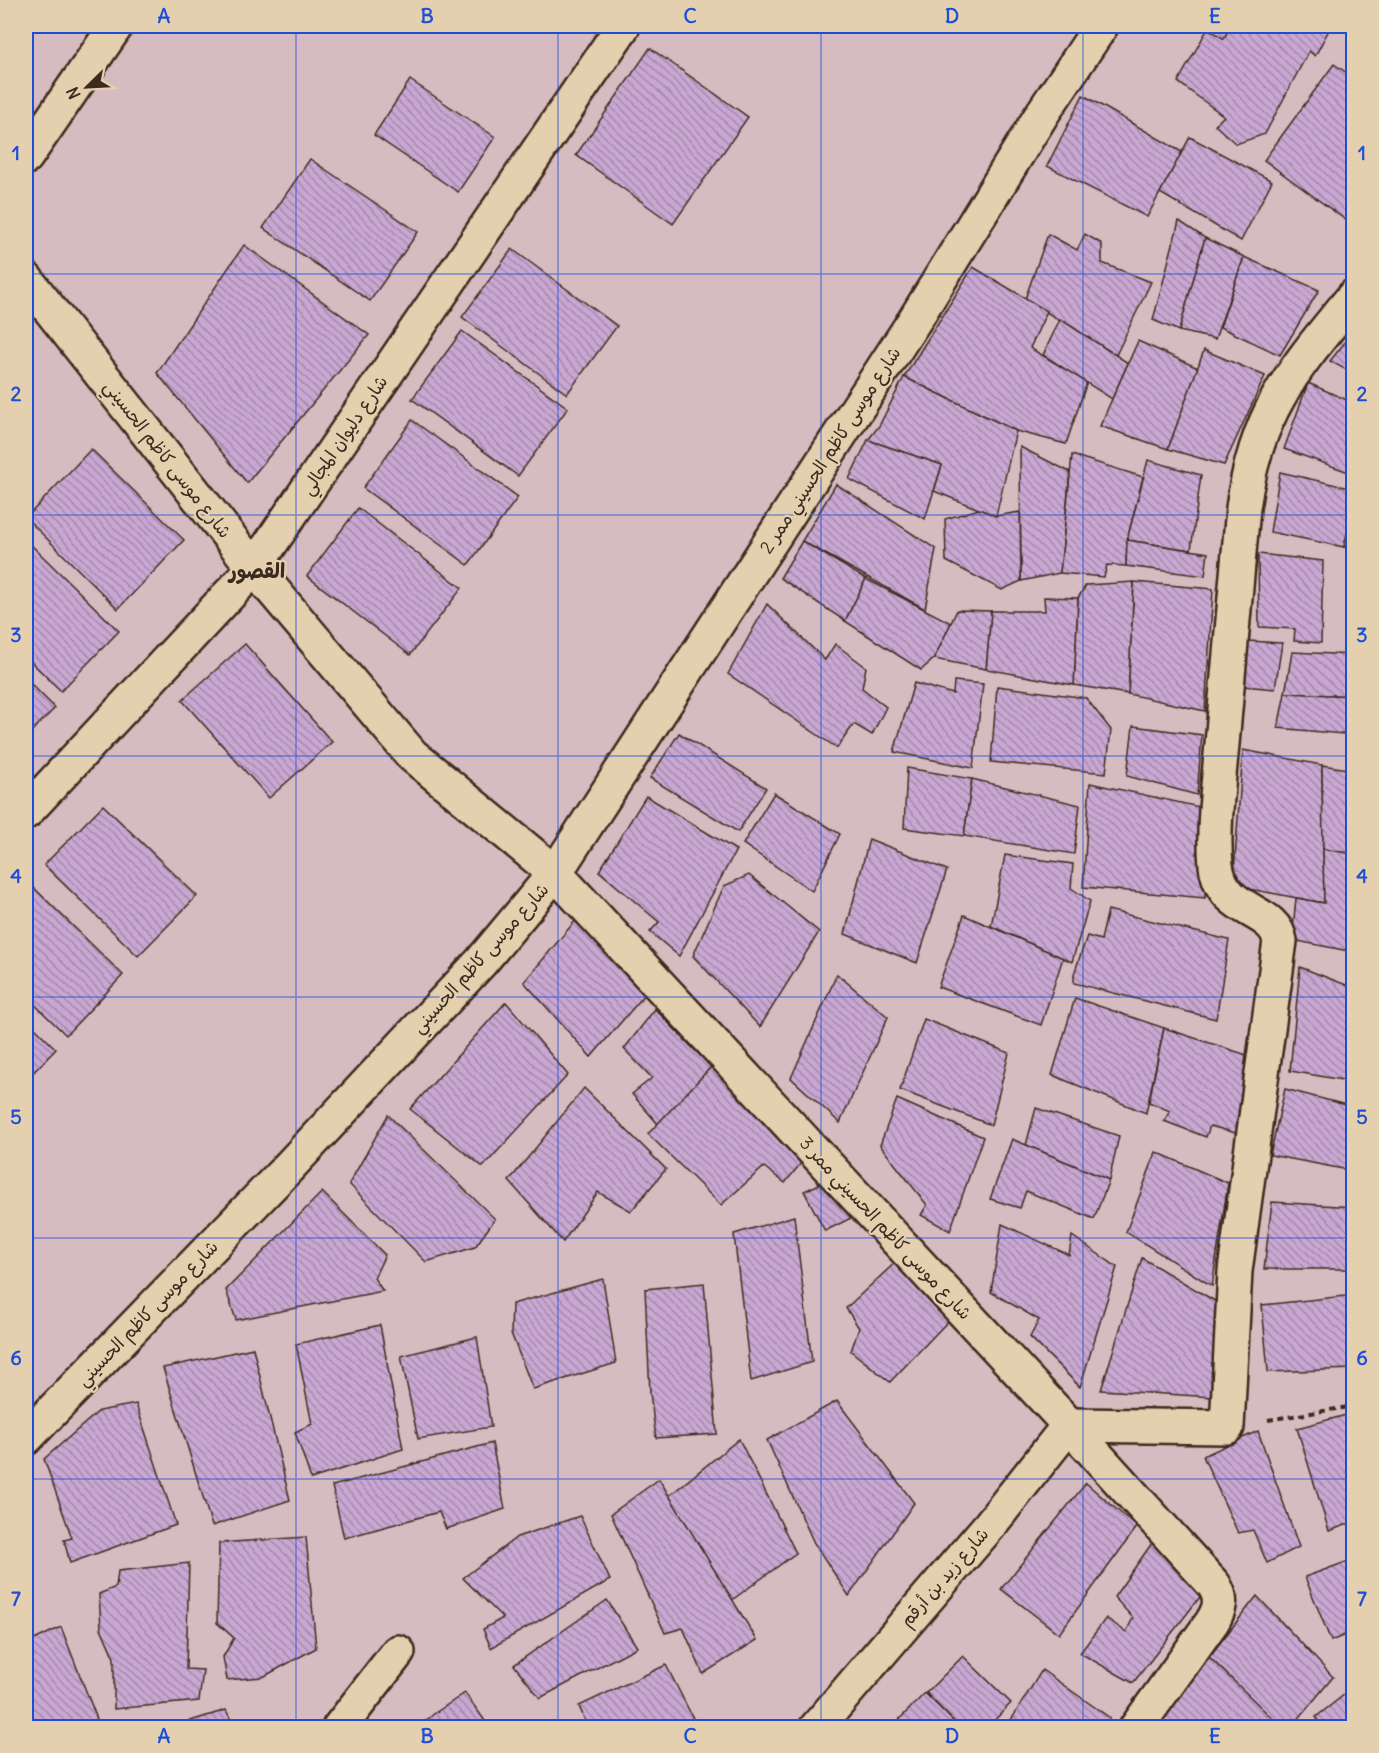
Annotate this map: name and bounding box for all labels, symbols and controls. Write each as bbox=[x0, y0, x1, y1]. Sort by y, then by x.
text: A bbox=[158, 3, 171, 28]
text: B bbox=[420, 3, 434, 28]
text: C bbox=[683, 3, 697, 28]
text: D bbox=[945, 3, 959, 28]
text: E bbox=[1209, 3, 1221, 28]
north arrow bbox=[57, 57, 117, 117]
text: N bbox=[62, 84, 85, 102]
text: 1 bbox=[12, 140, 20, 165]
text: 1 bbox=[1358, 140, 1366, 165]
street label: شارع موسى كاظم الحسيني ممر 2 bbox=[754, 342, 910, 560]
street label: شارع دليوان المجالي bbox=[296, 371, 397, 502]
street label: شارع موسى كاظم الحسيني bbox=[95, 375, 237, 546]
text: 2 bbox=[11, 381, 22, 406]
text: 2 bbox=[1357, 381, 1368, 406]
district label: القصور bbox=[227, 558, 285, 584]
text: 3 bbox=[10, 622, 22, 647]
text: 3 bbox=[1356, 622, 1368, 647]
text: 4 bbox=[10, 863, 22, 888]
text: 4 bbox=[1356, 863, 1368, 888]
street label: شارع موسى كاظم الحسيني bbox=[406, 878, 557, 1041]
text: 5 bbox=[10, 1104, 22, 1129]
text: 5 bbox=[1356, 1104, 1368, 1129]
street label: شارع موسى كاظم الحسيني ممر 3 bbox=[791, 1132, 977, 1328]
street label: شارع موسى كاظم الحسيني bbox=[71, 1235, 226, 1394]
text: 6 bbox=[10, 1345, 22, 1370]
text: 6 bbox=[1356, 1345, 1368, 1370]
street label: شارع زيد بن أرقم bbox=[895, 1523, 996, 1633]
text: 7 bbox=[11, 1586, 21, 1611]
text: 7 bbox=[1357, 1586, 1367, 1611]
text: A bbox=[158, 1723, 171, 1748]
text: B bbox=[420, 1723, 434, 1748]
text: C bbox=[683, 1723, 697, 1748]
text: D bbox=[945, 1723, 959, 1748]
text: E bbox=[1209, 1723, 1221, 1748]

